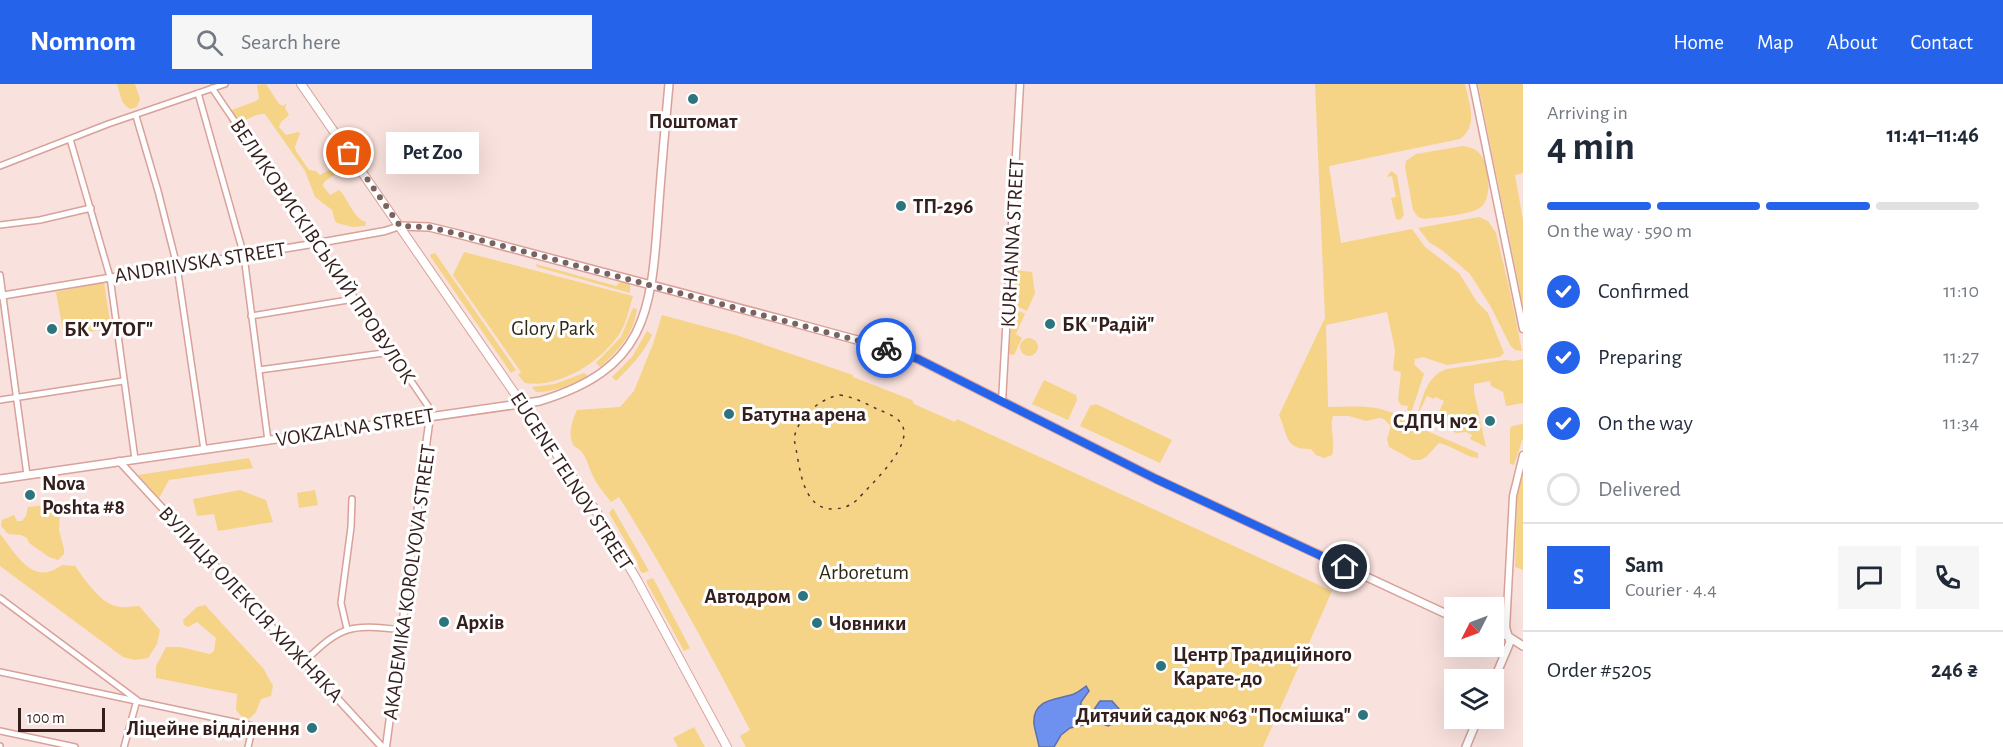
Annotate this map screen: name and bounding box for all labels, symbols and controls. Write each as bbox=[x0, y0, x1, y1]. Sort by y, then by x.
search box bbox=[172, 15, 592, 69]
icon: search bbox=[193, 26, 226, 59]
text: Nomnom bbox=[30, 28, 136, 56]
text: Search here bbox=[241, 31, 341, 53]
text: Home bbox=[1673, 32, 1724, 53]
text: Map bbox=[1757, 32, 1794, 53]
text: About bbox=[1827, 32, 1877, 53]
text: Contact bbox=[1910, 32, 1973, 53]
marker: Поштомат bbox=[686, 92, 700, 106]
text: Arriving in bbox=[1547, 103, 1628, 123]
place label: Поштомат bbox=[649, 111, 738, 132]
street label: ВЕЛИКОВИСКІВСЬКИЙ ПРОВУЛОК bbox=[226, 115, 420, 387]
text: 11:41–11:46 bbox=[1886, 124, 1979, 146]
pin bbox=[323, 127, 374, 178]
text: 4 min bbox=[1547, 128, 1635, 167]
callout: Pet Zoo bbox=[385, 132, 478, 174]
icon: bag bbox=[332, 136, 365, 169]
text: Pet Zoo bbox=[402, 143, 463, 163]
street label: KURHANNA STREET bbox=[998, 158, 1027, 328]
place label: ТП-296 bbox=[913, 196, 973, 217]
marker: ТП-296 bbox=[894, 199, 908, 213]
text: On the way · 590 m bbox=[1547, 221, 1692, 241]
street label: ANDRIIVSKA STREET bbox=[113, 239, 287, 286]
icon: check bbox=[1547, 275, 1580, 308]
text: Confirmed bbox=[1598, 280, 1689, 302]
text: 11:10 bbox=[1943, 281, 1979, 301]
place label: БК "Радій" bbox=[1062, 314, 1154, 335]
marker: БК "Радій" bbox=[1043, 317, 1057, 331]
park label: Glory Park bbox=[511, 318, 595, 339]
courier bbox=[856, 318, 916, 378]
place label: БК "УТОГ" bbox=[64, 319, 153, 340]
marker: БК "УТОГ" bbox=[45, 322, 59, 336]
icon: bike bbox=[870, 332, 903, 365]
icon: check bbox=[1547, 341, 1580, 374]
text: Preparing bbox=[1598, 346, 1682, 368]
text: 11:27 bbox=[1943, 347, 1979, 367]
street label: EUGENE TELNOV STREET bbox=[506, 389, 637, 574]
place label: Батутна арена bbox=[741, 404, 866, 425]
street label: VOKZALNA STREET bbox=[274, 405, 436, 450]
marker: Батутна арена bbox=[722, 407, 736, 421]
icon: check bbox=[1547, 407, 1580, 440]
place label: СДПЧ №2 bbox=[1393, 411, 1478, 432]
text: On the way bbox=[1598, 412, 1693, 434]
text: 11:34 bbox=[1943, 413, 1979, 433]
marker: СДПЧ №2 bbox=[1483, 414, 1497, 428]
street label: AKADEMIKA KOROLYOVA STREET bbox=[380, 443, 439, 721]
place label: Nova Poshta #8 bbox=[42, 473, 125, 518]
text: Delivered bbox=[1598, 478, 1681, 500]
marker: Nova Poshta #8 bbox=[23, 488, 37, 502]
street label: ВУЛИЦЯ ОЛЕКСІЯ ХИЖНЯКА bbox=[155, 502, 347, 706]
pin bbox=[1319, 541, 1370, 592]
button: chat bbox=[1838, 546, 1901, 609]
button: phone bbox=[1916, 546, 1979, 609]
icon: home bbox=[1328, 550, 1361, 583]
text: Sam bbox=[1625, 554, 1664, 576]
park label: Arboretum bbox=[819, 562, 909, 583]
text: S bbox=[1573, 566, 1584, 588]
text: Courier · 4.4 bbox=[1625, 580, 1717, 600]
place label: Автодром bbox=[704, 586, 791, 607]
marker: Автодром bbox=[796, 589, 810, 603]
north arrow bbox=[1444, 597, 1504, 657]
map controls bbox=[1444, 597, 1504, 729]
place label: Архів bbox=[456, 612, 504, 633]
place label: Човники bbox=[829, 613, 906, 634]
marker: Архів bbox=[437, 615, 451, 629]
marker: Човники bbox=[810, 616, 824, 630]
place label: Центр Традиційного Карате-до bbox=[1173, 644, 1352, 689]
marker: Центр Традиційного Карате-до bbox=[1154, 659, 1168, 673]
text: Order #5205 bbox=[1547, 659, 1652, 681]
text: 246 ₴ bbox=[1931, 659, 1979, 681]
button: layers bbox=[1444, 669, 1504, 729]
scale bar bbox=[18, 705, 105, 732]
place label: Дитячий садок №63 "Посмішка" bbox=[1075, 705, 1351, 726]
marker: Дитячий садок №63 "Посмішка" bbox=[1356, 708, 1370, 722]
text: 100 m bbox=[27, 710, 65, 726]
place label: Ліцейне відділення bbox=[126, 718, 300, 739]
marker: Ліцейне відділення bbox=[305, 721, 319, 735]

